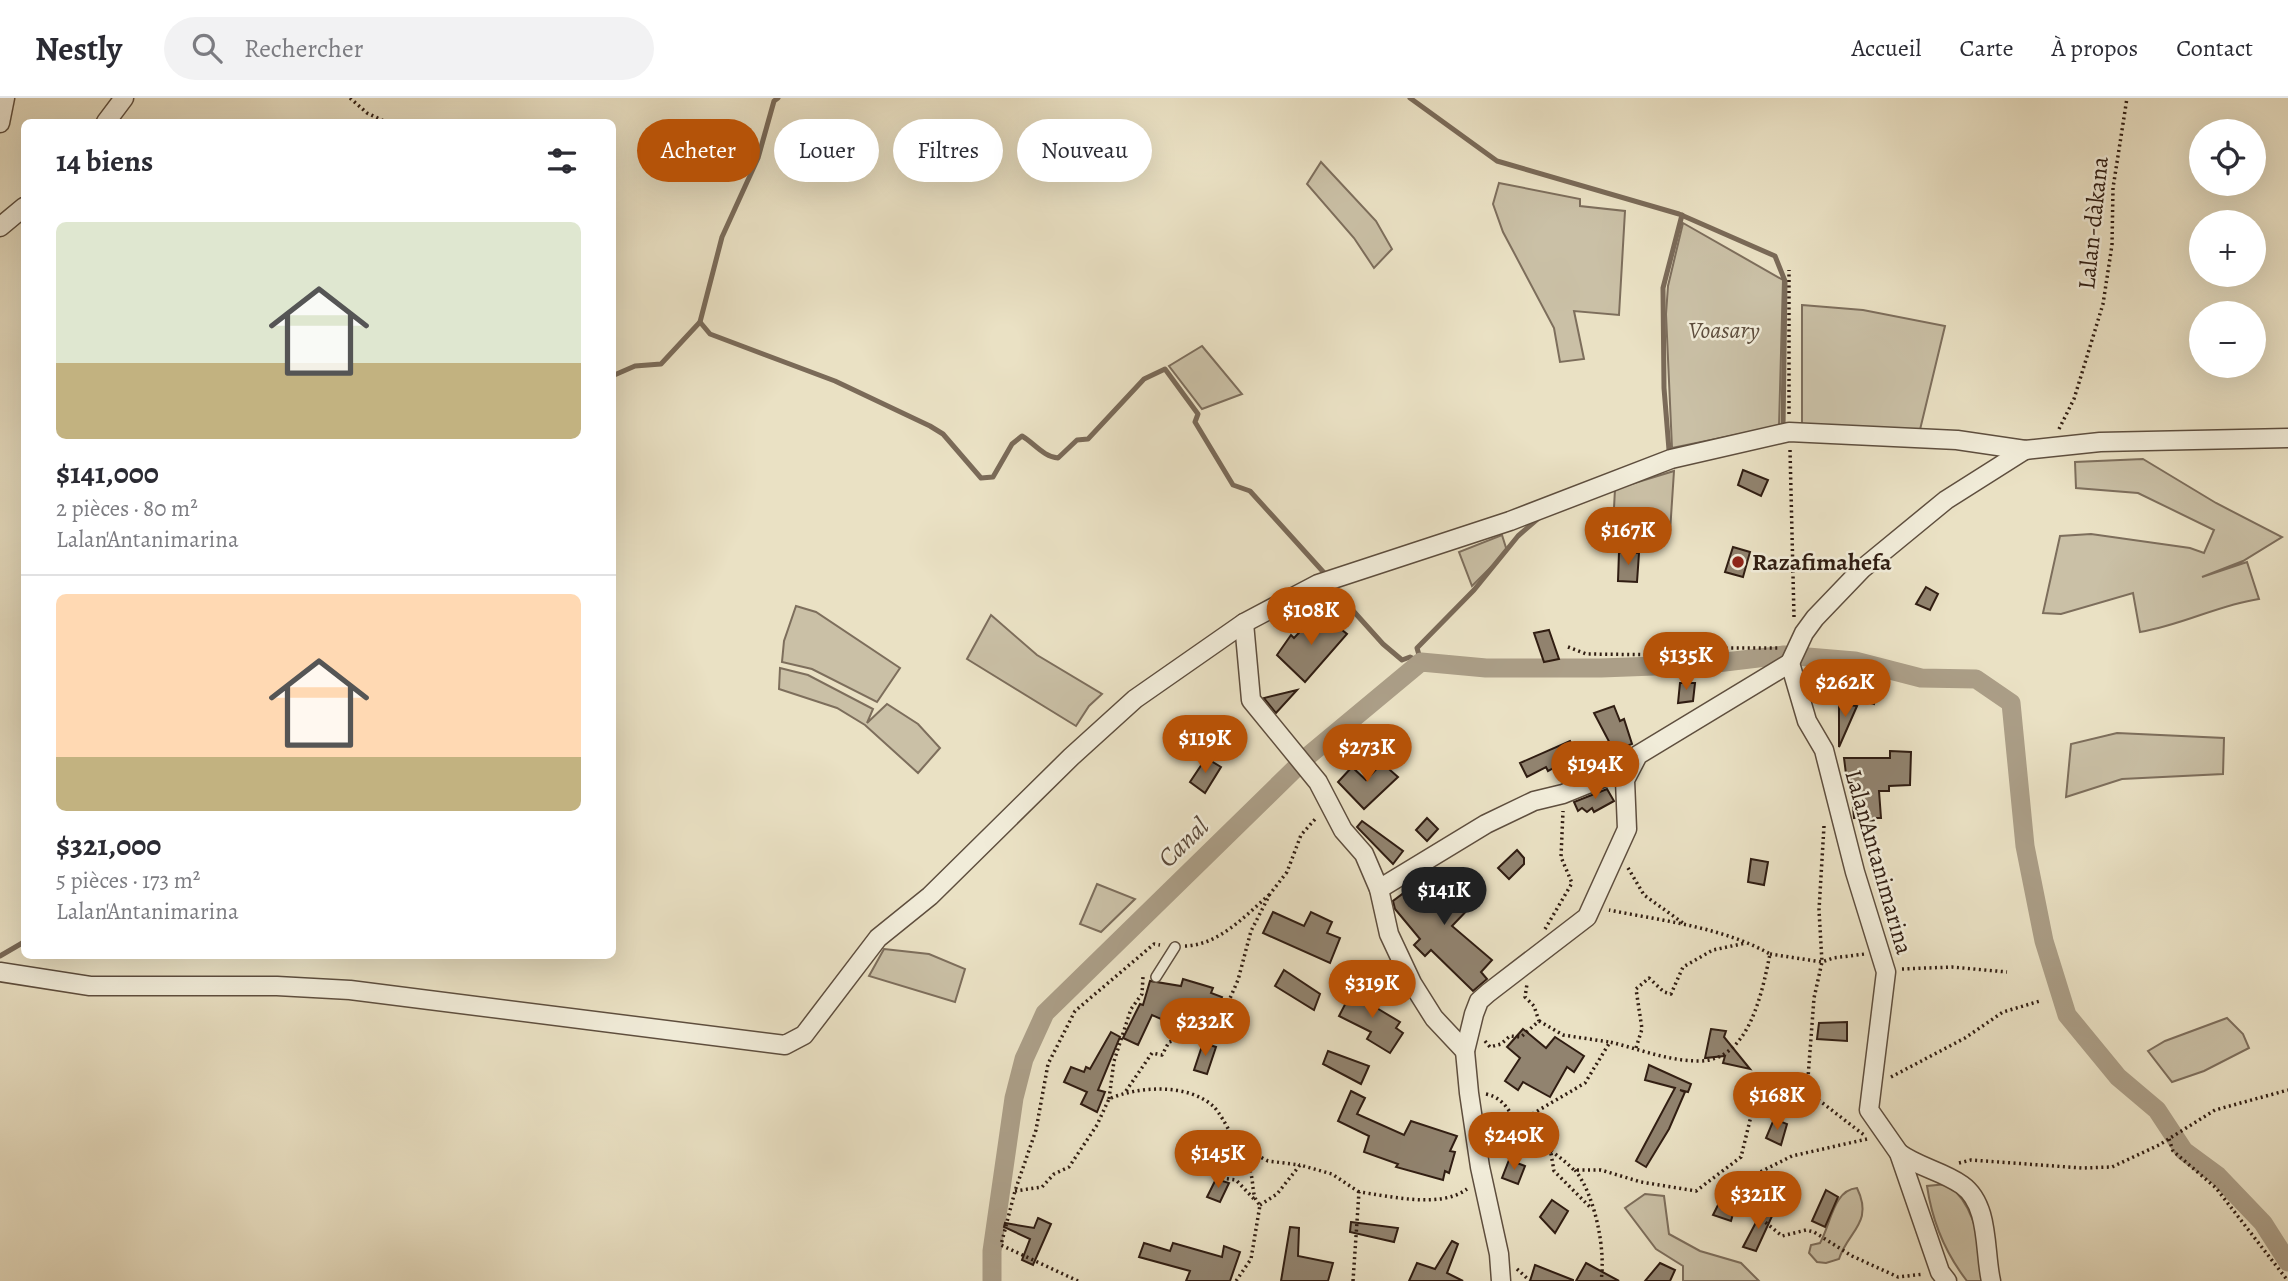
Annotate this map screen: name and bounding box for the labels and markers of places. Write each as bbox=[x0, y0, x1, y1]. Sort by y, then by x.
pin: $167K bbox=[1579, 508, 1677, 567]
place label: Razafimahefa bbox=[1752, 546, 1892, 578]
marker: Razafimahefa bbox=[1730, 554, 1746, 570]
pin: $108K bbox=[1262, 588, 1360, 647]
pin: $135K bbox=[1637, 632, 1735, 692]
pin: $262K bbox=[1796, 660, 1894, 719]
pin: $119K bbox=[1156, 716, 1254, 775]
pin: $273K bbox=[1318, 724, 1416, 784]
pin: $194K bbox=[1546, 742, 1644, 801]
pin: $141K bbox=[1395, 868, 1493, 927]
pin: $319K bbox=[1323, 960, 1421, 1020]
pin: $232K bbox=[1156, 998, 1254, 1058]
pin: $168K bbox=[1728, 1072, 1826, 1132]
pin: $240K bbox=[1465, 1112, 1563, 1172]
pin: $145K bbox=[1169, 1130, 1267, 1190]
pin: $321K bbox=[1709, 1172, 1807, 1231]

